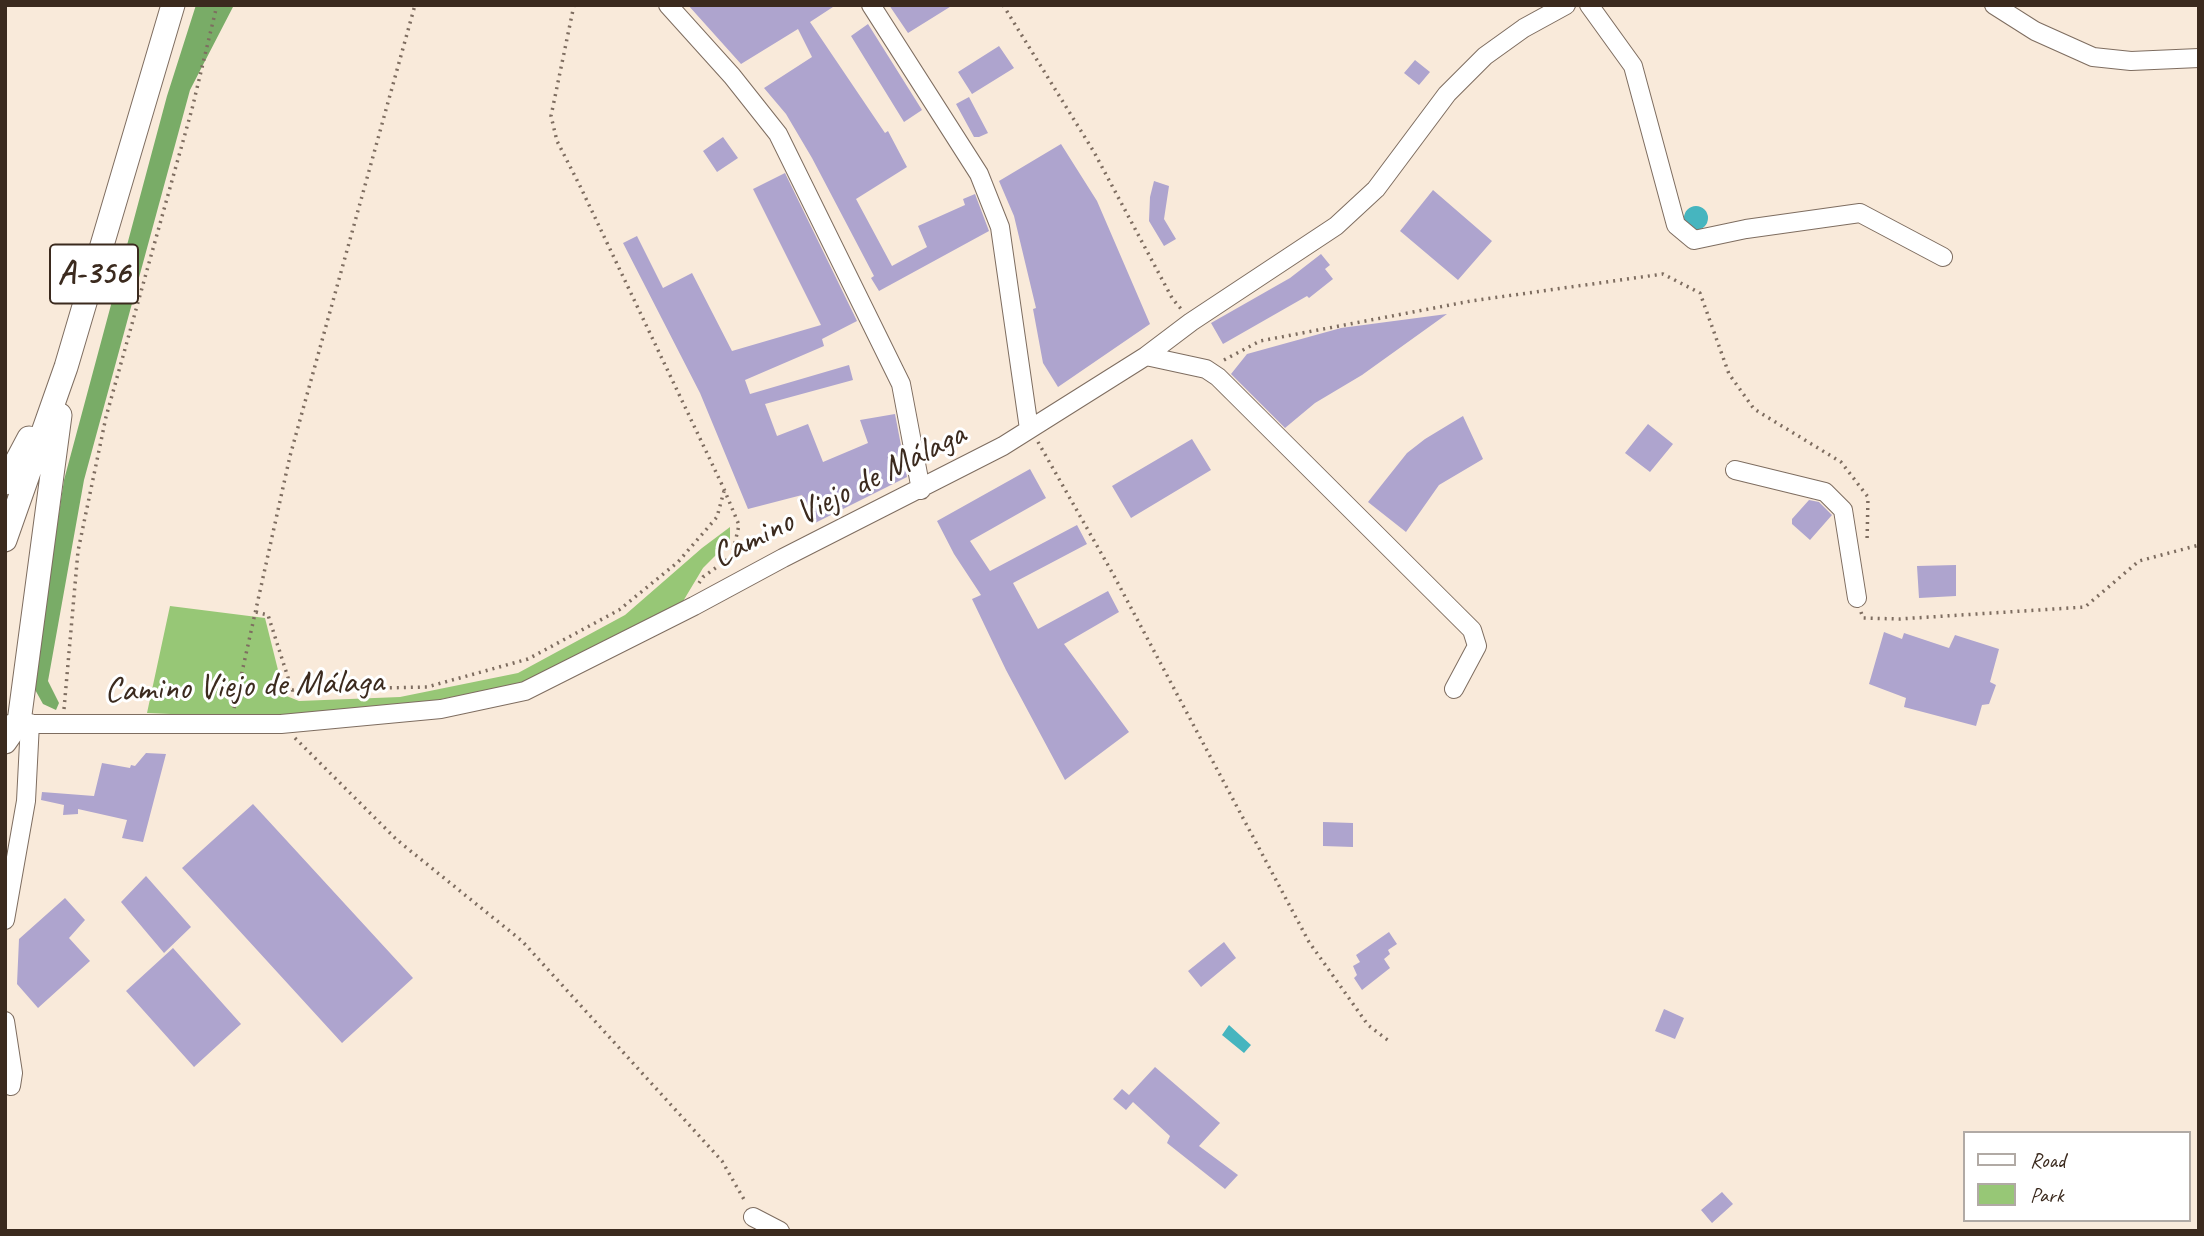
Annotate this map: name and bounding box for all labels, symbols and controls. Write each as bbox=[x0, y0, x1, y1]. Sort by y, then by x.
road number: A-356 bbox=[50, 244, 138, 304]
street label: Camino Viejo de Málaga bbox=[705, 414, 973, 578]
street label: Camino Viejo de Málaga bbox=[104, 661, 384, 713]
legend bbox=[1962, 1131, 2190, 1222]
text: Road bbox=[2030, 1147, 2065, 1173]
text: Park bbox=[2030, 1182, 2063, 1208]

